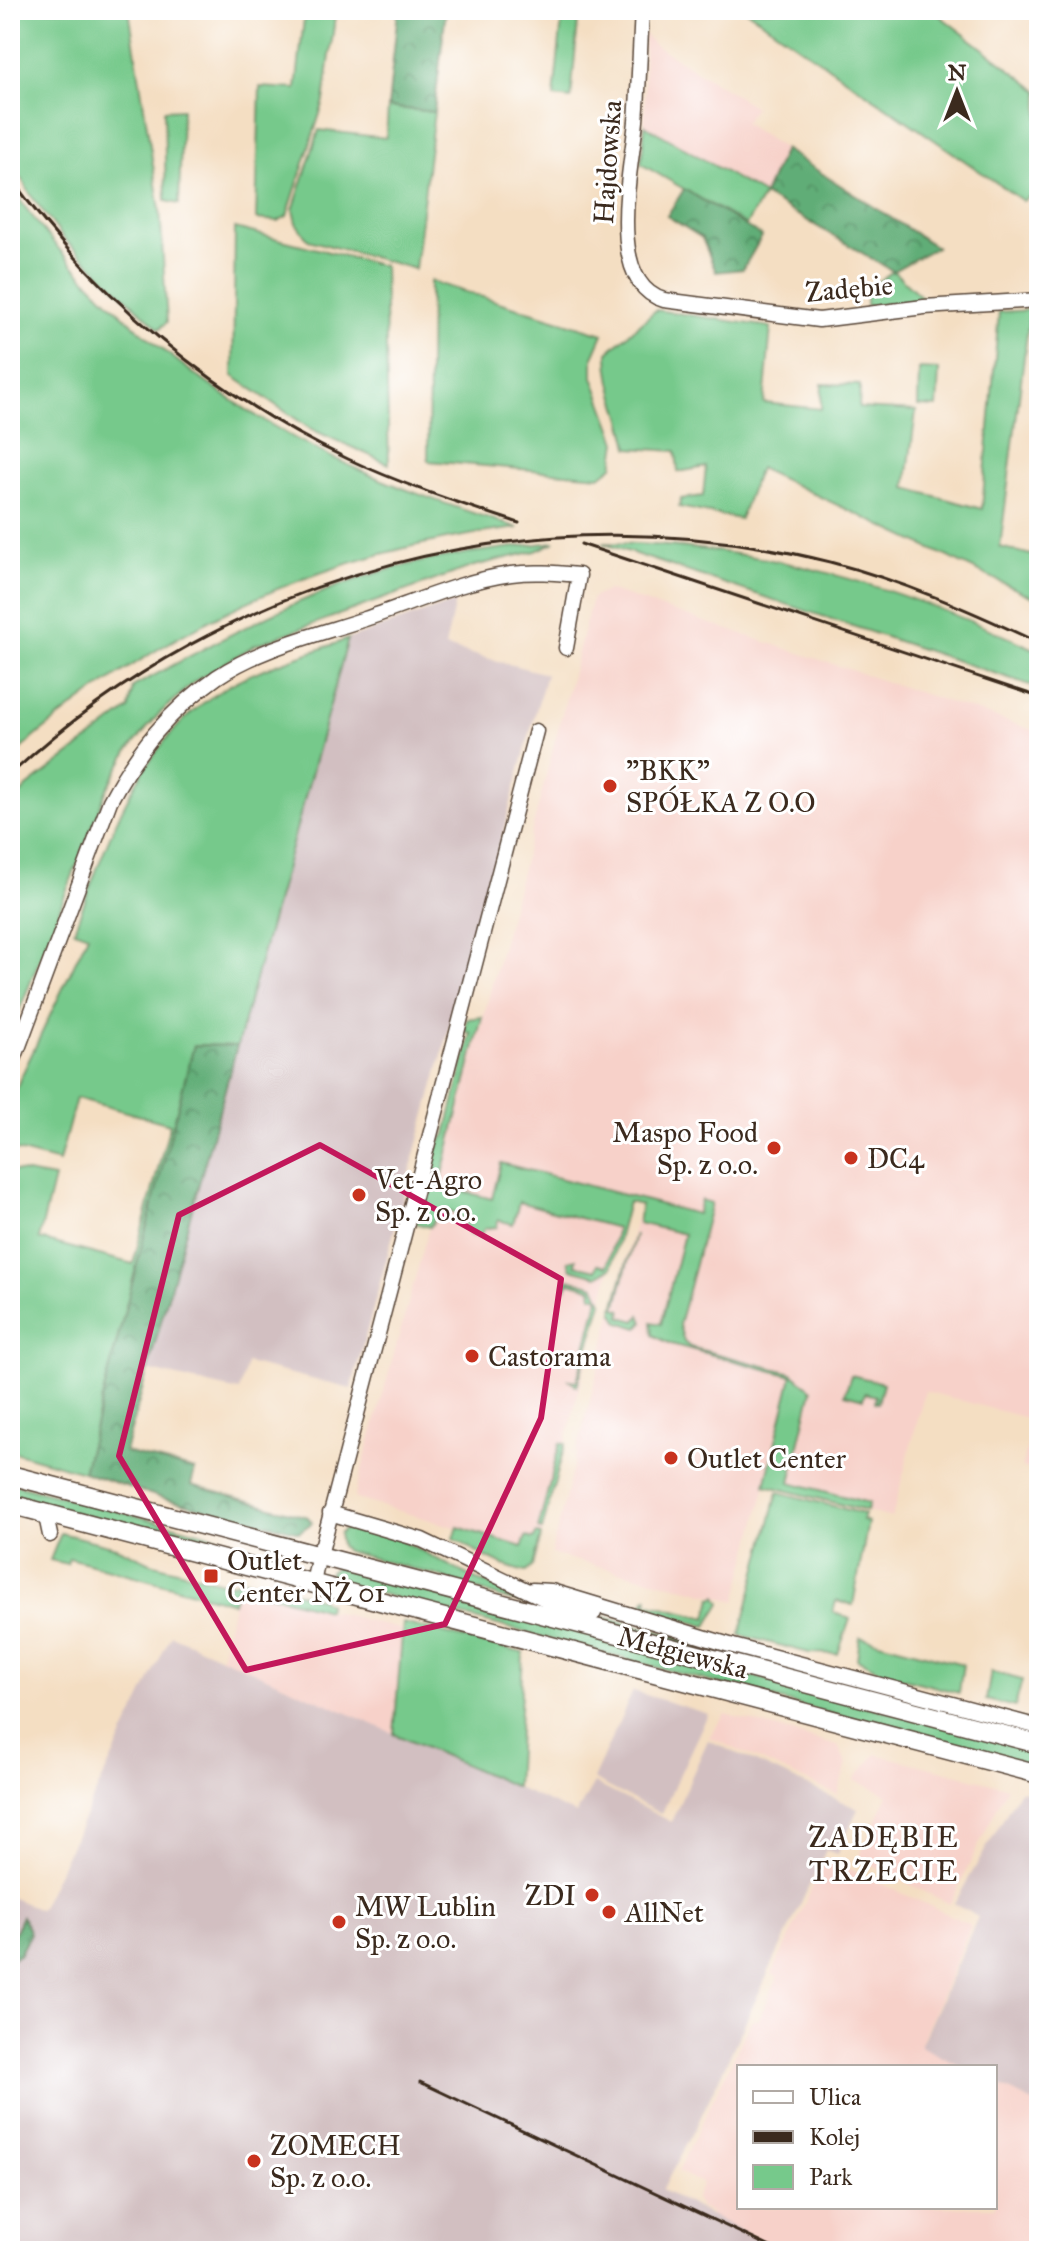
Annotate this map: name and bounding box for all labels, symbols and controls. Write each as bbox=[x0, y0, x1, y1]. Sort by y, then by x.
north arrow bbox=[917, 52, 997, 132]
text: N bbox=[948, 59, 967, 86]
street label: Hajdowska bbox=[586, 99, 629, 225]
street label: Zadębie bbox=[804, 267, 894, 310]
place label: "BKK" SPÓŁKA Z O.O bbox=[626, 753, 816, 820]
marker: "BKK" SPÓŁKA Z O.O bbox=[601, 777, 619, 795]
place label: Maspo Food Sp. z o.o. bbox=[612, 1115, 758, 1182]
marker: Maspo Food Sp. z o.o. bbox=[765, 1139, 783, 1157]
place label: DC4 bbox=[867, 1141, 925, 1176]
marker: DC4 bbox=[842, 1149, 860, 1167]
place label: Vet-Agro Sp. z o.o. bbox=[374, 1162, 482, 1229]
marker: Vet-Agro Sp. z o.o. bbox=[350, 1186, 368, 1204]
place label: Castorama bbox=[488, 1339, 611, 1374]
marker: Castorama bbox=[463, 1347, 481, 1365]
place label: Outlet Center bbox=[687, 1441, 847, 1476]
marker: Outlet Center bbox=[662, 1449, 680, 1467]
place label: Outlet Center NŻ 01 bbox=[227, 1543, 385, 1610]
marker: Outlet Center NŻ 01 bbox=[202, 1567, 220, 1585]
street label: Mełgiewska bbox=[614, 1618, 752, 1687]
district label: ZADĘBIE TRZECIE bbox=[808, 1819, 960, 1889]
place label: ZDI bbox=[525, 1878, 576, 1913]
marker: ZDI bbox=[583, 1886, 601, 1904]
place label: MW Lublin Sp. z o.o. bbox=[355, 1889, 496, 1956]
place label: AllNet bbox=[624, 1895, 704, 1930]
marker: AllNet bbox=[600, 1903, 618, 1921]
marker: MW Lublin Sp. z o.o. bbox=[330, 1913, 348, 1931]
legend bbox=[737, 2065, 997, 2209]
text: Ulica bbox=[809, 2082, 862, 2112]
text: Kolej bbox=[809, 2122, 860, 2152]
place label: ZOMECH Sp. z o.o. bbox=[270, 2128, 401, 2195]
marker: ZOMECH Sp. z o.o. bbox=[245, 2152, 263, 2170]
text: Park bbox=[809, 2162, 853, 2192]

